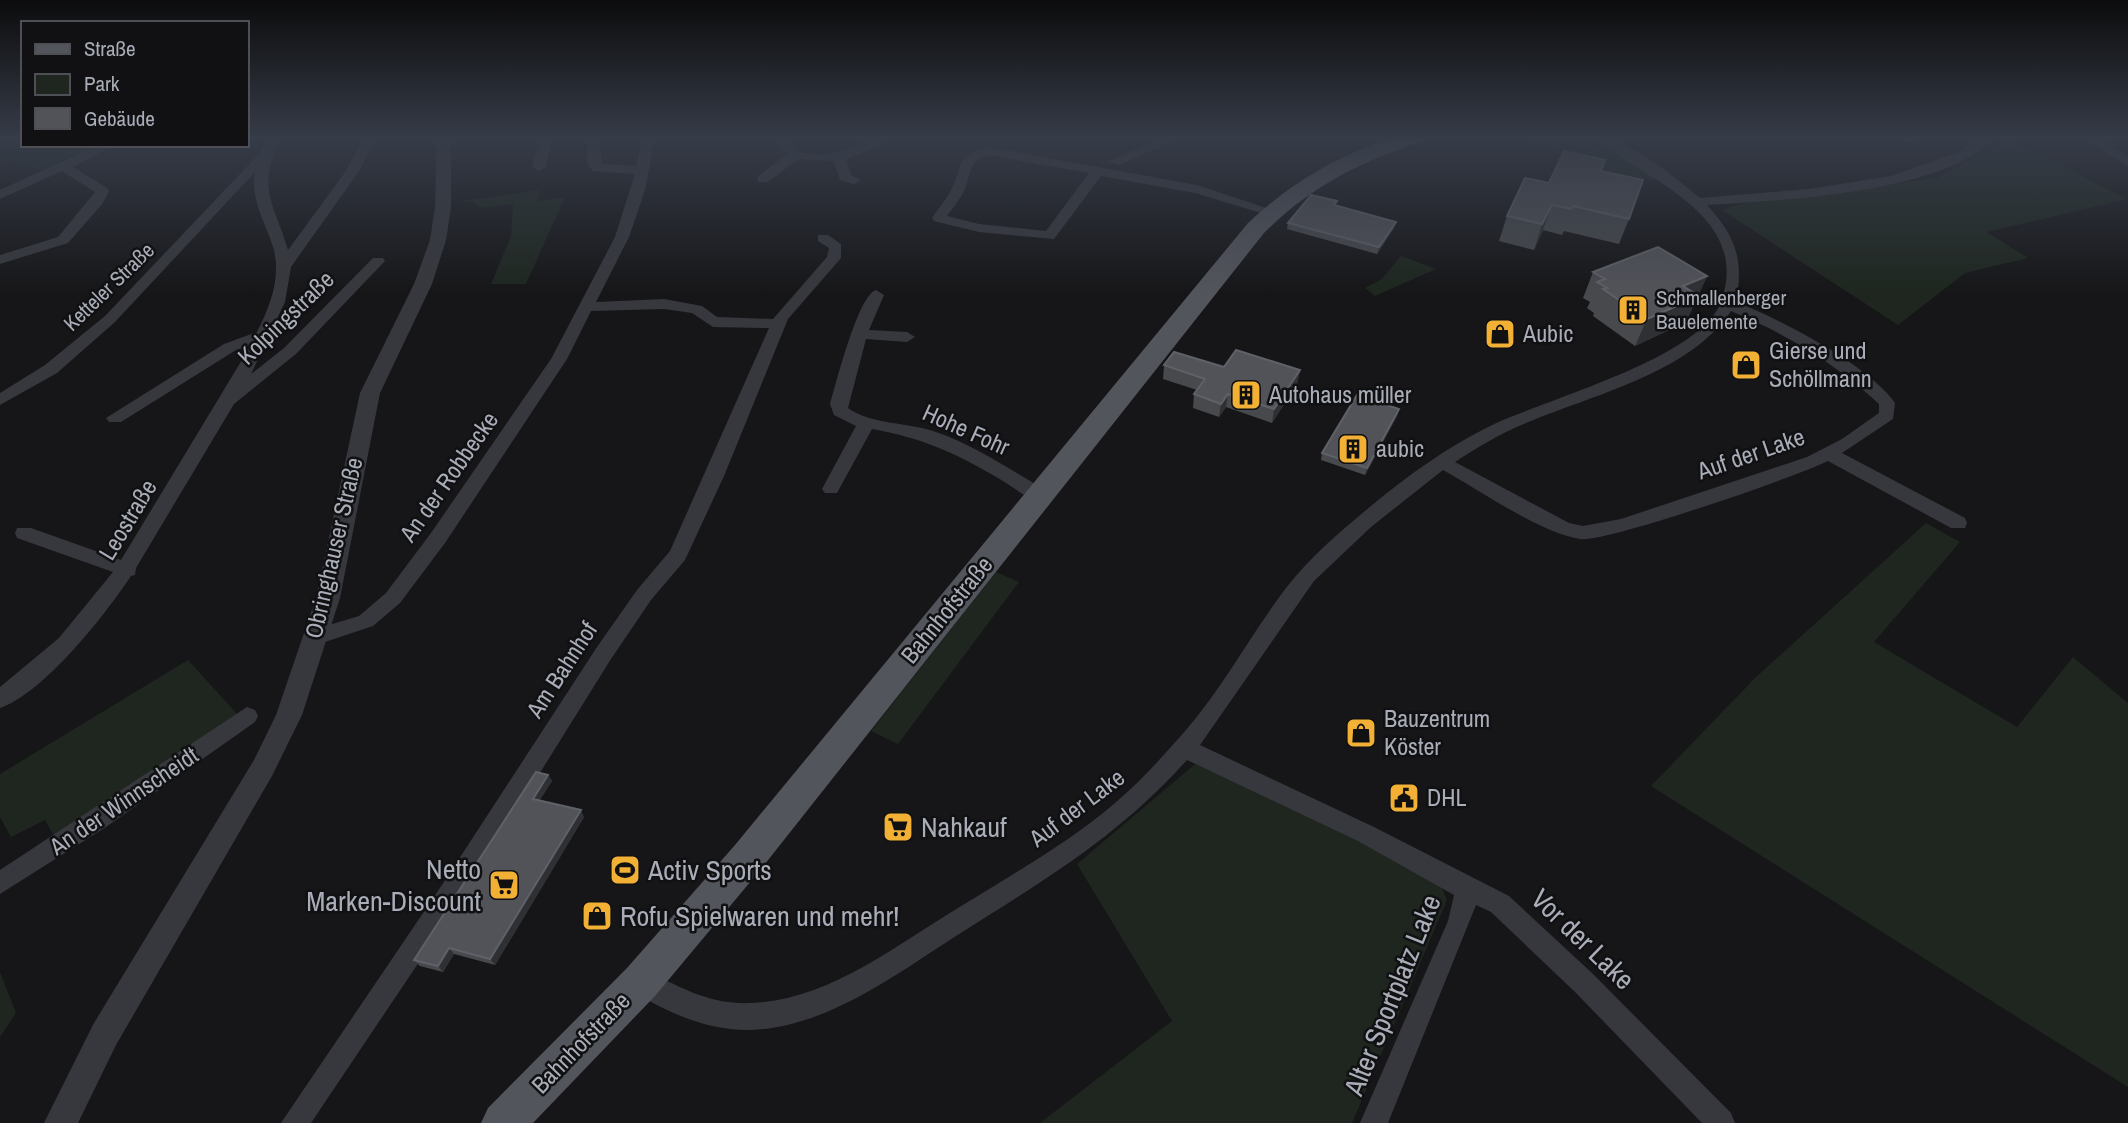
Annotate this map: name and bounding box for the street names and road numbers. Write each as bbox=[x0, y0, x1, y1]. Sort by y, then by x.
street label: Ketteler Straße bbox=[57, 236, 160, 337]
street label: Kolpingstraße bbox=[230, 263, 340, 371]
street label: Hohe Fohr bbox=[918, 396, 1015, 463]
street label: An der Robbecke bbox=[391, 405, 505, 549]
street label: Auf der Lake bbox=[1692, 420, 1809, 487]
street label: Obringhauser Straße bbox=[297, 454, 369, 641]
street label: Leostraße bbox=[91, 473, 164, 566]
street label: Bahnhofstraße bbox=[893, 549, 999, 670]
street label: Am Bahnhof bbox=[518, 615, 604, 724]
street label: An der Winnscheidt bbox=[42, 738, 204, 862]
street label: Auf der Lake bbox=[1021, 761, 1131, 854]
street label: Vor der Lake bbox=[1523, 880, 1643, 998]
street label: Alter Sportplatz Lake bbox=[1334, 889, 1450, 1102]
street label: Bahnhofstraße bbox=[524, 985, 637, 1100]

